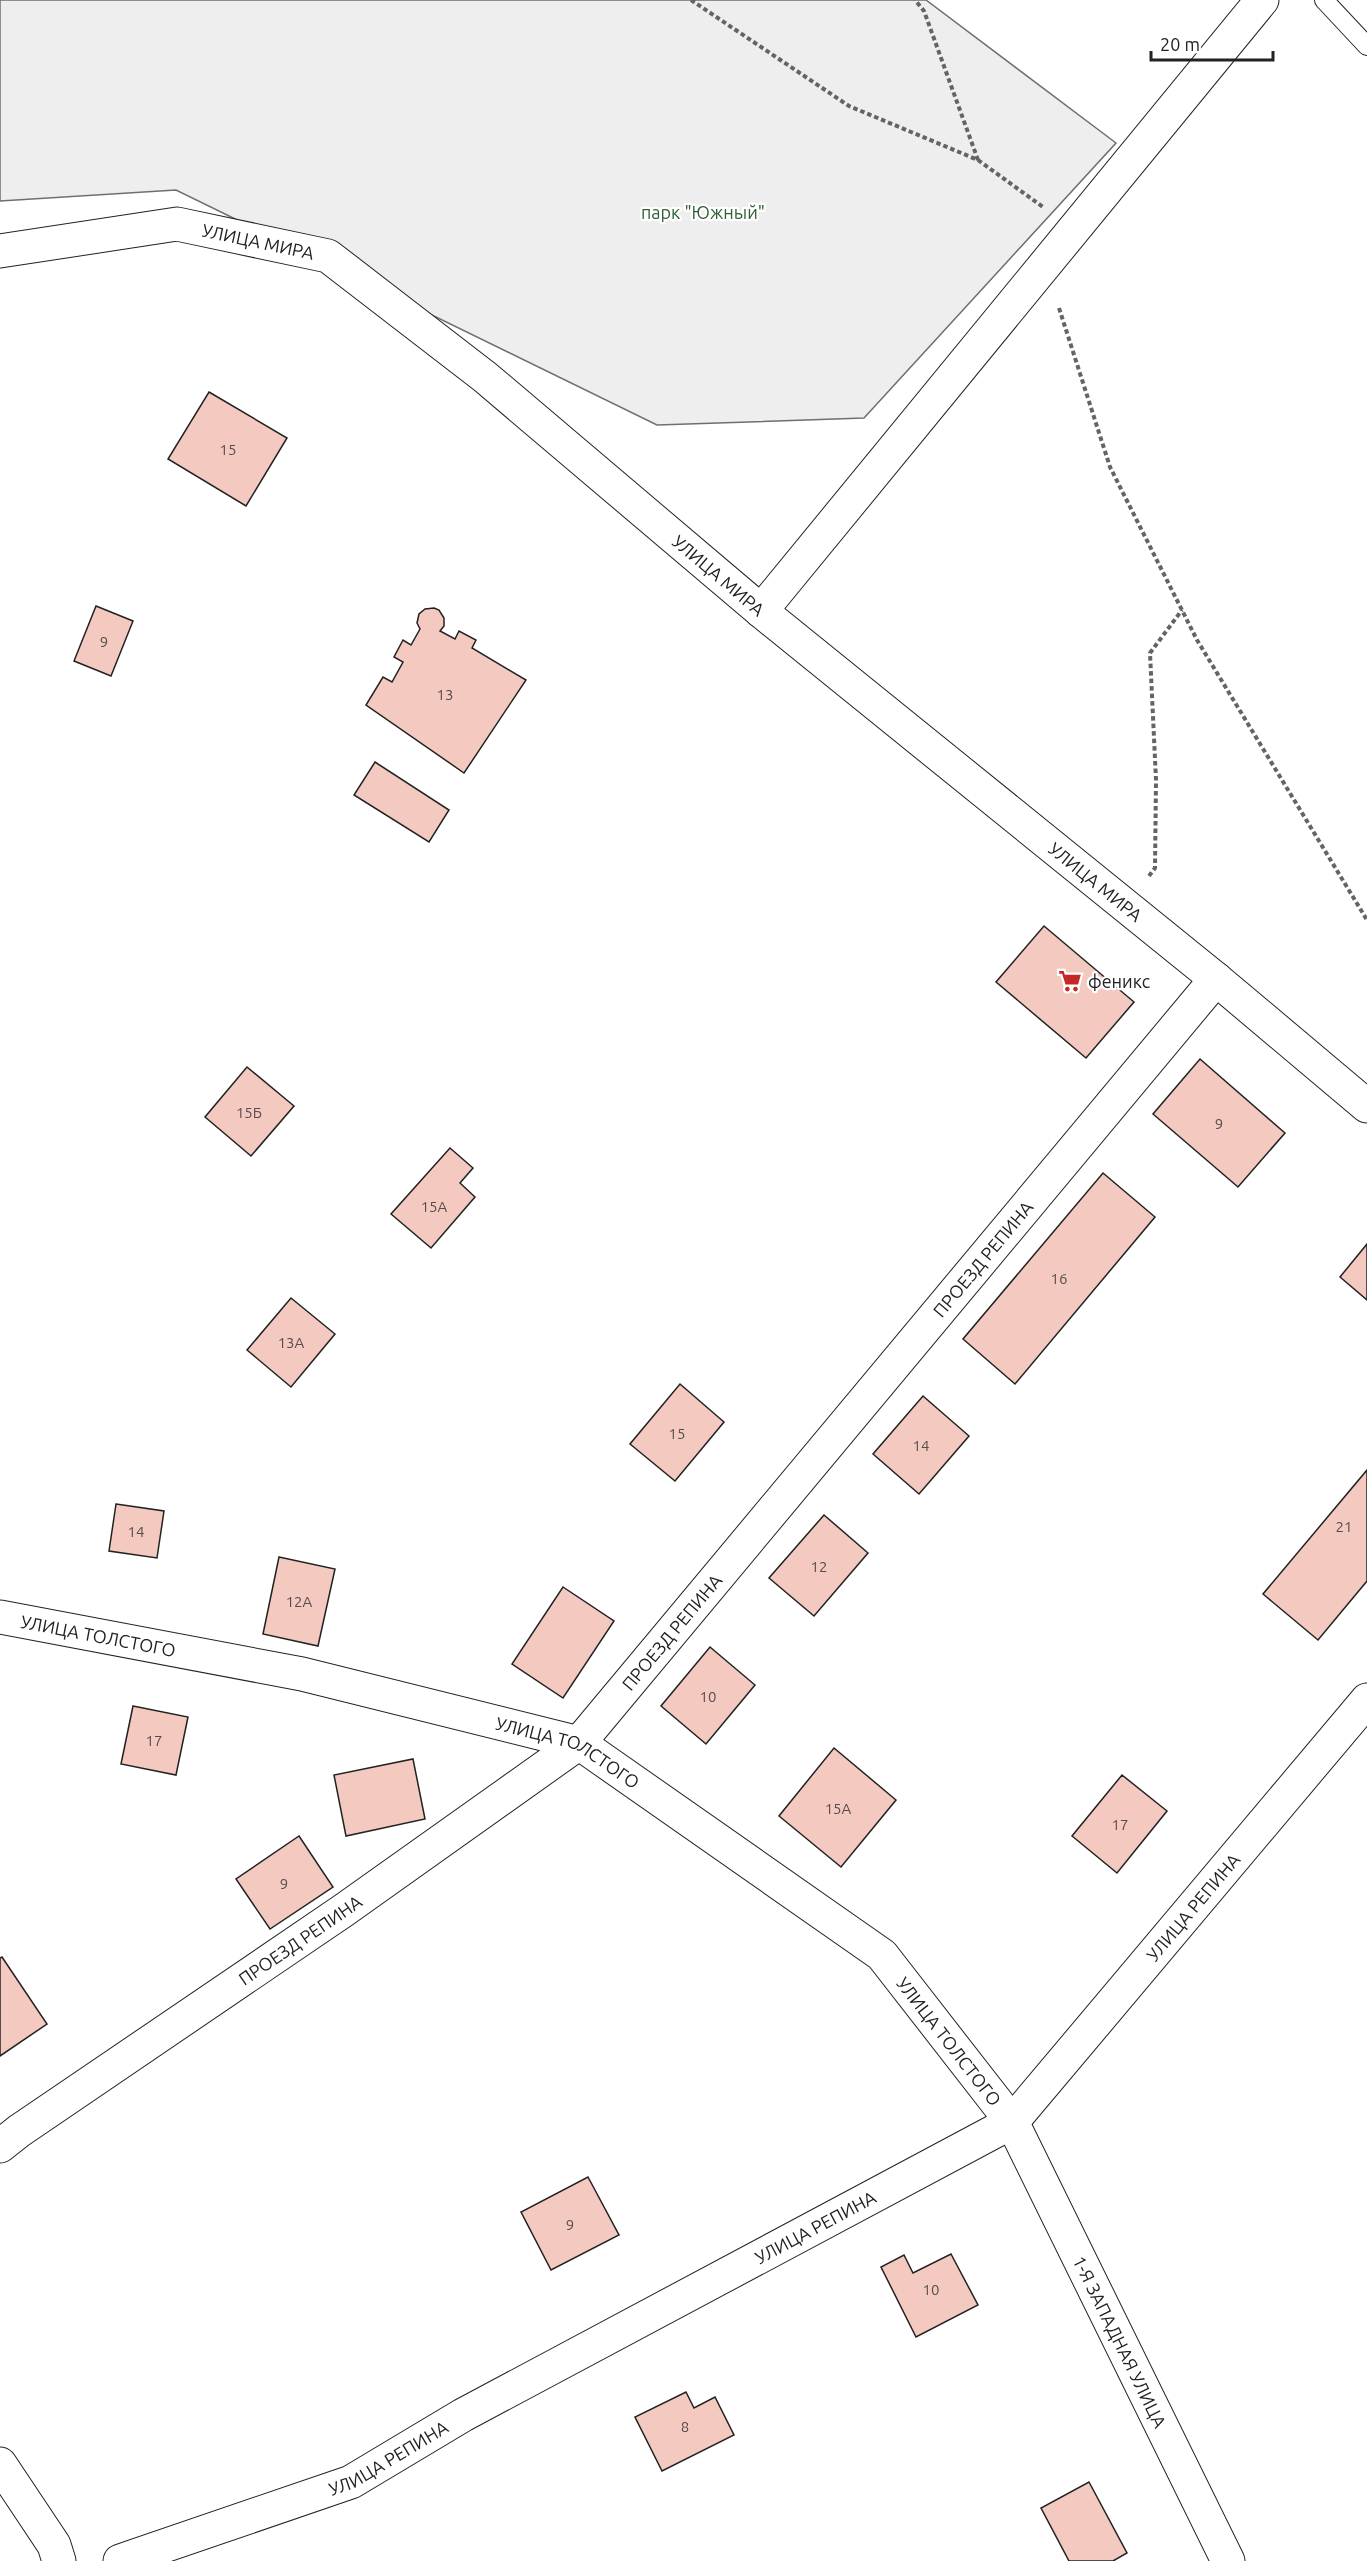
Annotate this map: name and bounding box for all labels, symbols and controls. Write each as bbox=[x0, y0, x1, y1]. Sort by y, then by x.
scale bar bbox=[1151, 24, 1272, 62]
text: 20 m bbox=[1160, 34, 1200, 54]
park label: парк "Южный" bbox=[641, 202, 765, 222]
street label: УЛИЦА МИРА bbox=[200, 220, 316, 263]
house number: 15 bbox=[220, 441, 236, 458]
street label: УЛИЦА МИРА bbox=[669, 531, 769, 620]
house number: 9 bbox=[100, 633, 108, 650]
house number: 13 bbox=[437, 686, 453, 703]
street label: УЛИЦА МИРА bbox=[1045, 838, 1147, 926]
supermarket icon: феникс bbox=[1057, 968, 1083, 994]
place label: феникс bbox=[1088, 971, 1150, 991]
house number: 15Б bbox=[236, 1104, 262, 1121]
house number: 9 bbox=[1215, 1115, 1223, 1132]
street label: ПРОЕЗД РЕПИНА bbox=[929, 1197, 1037, 1321]
house number: 15А bbox=[421, 1198, 448, 1215]
house number: 16 bbox=[1051, 1270, 1067, 1287]
house number: 13А bbox=[278, 1334, 305, 1351]
house number: 15 bbox=[669, 1425, 685, 1442]
house number: 14 bbox=[913, 1437, 929, 1454]
house number: 21 bbox=[1336, 1518, 1352, 1535]
house number: 14 bbox=[128, 1523, 144, 1540]
house number: 12 bbox=[811, 1558, 827, 1575]
street label: ПРОЕЗД РЕПИНА bbox=[618, 1570, 726, 1694]
house number: 12А bbox=[286, 1593, 313, 1610]
street label: УЛИЦА ТОЛСТОГО bbox=[19, 1611, 177, 1660]
house number: 10 bbox=[700, 1688, 716, 1705]
street label: УЛИЦА ТОЛСТОГО bbox=[494, 1713, 644, 1792]
house number: 17 bbox=[146, 1732, 162, 1749]
house number: 15А bbox=[825, 1800, 852, 1817]
house number: 17 bbox=[1112, 1816, 1128, 1833]
street label: УЛИЦА РЕПИНА bbox=[1142, 1849, 1244, 1965]
house number: 9 bbox=[280, 1875, 288, 1892]
street label: ПРОЕЗД РЕПИНА bbox=[235, 1891, 366, 1989]
street label: УЛИЦА ТОЛСТОГО bbox=[893, 1973, 1005, 2109]
street label: УЛИЦА РЕПИНА bbox=[752, 2186, 879, 2267]
house number: 9 bbox=[566, 2216, 574, 2233]
street label: 1-Я ЗАПАДНАЯ УЛИЦА bbox=[1069, 2253, 1171, 2431]
house number: 10 bbox=[923, 2281, 939, 2298]
street label: УЛИЦА РЕПИНА bbox=[326, 2416, 452, 2499]
house number: 8 bbox=[681, 2418, 689, 2435]

